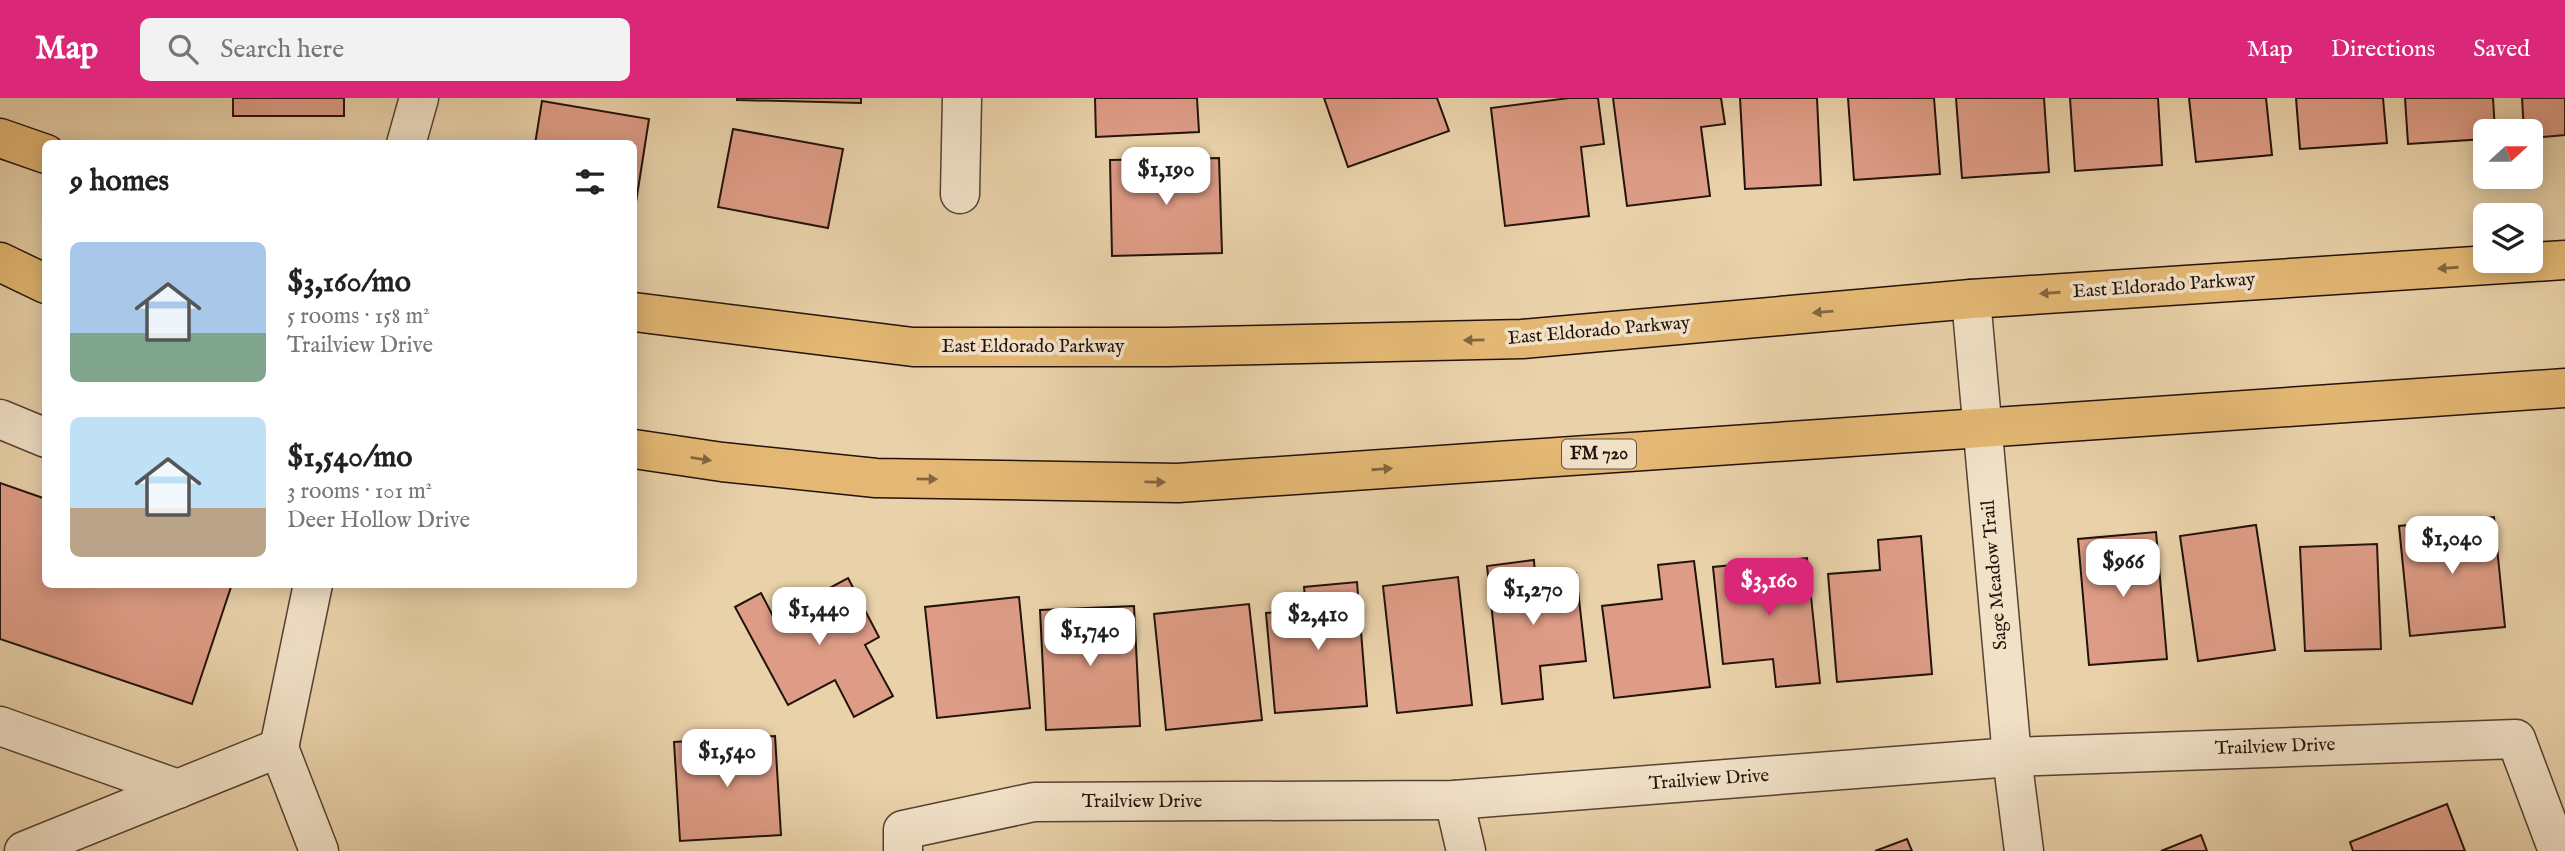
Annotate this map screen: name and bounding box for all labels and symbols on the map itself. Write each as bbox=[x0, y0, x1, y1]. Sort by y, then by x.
north arrow bbox=[2473, 119, 2543, 189]
pin: $1,190 bbox=[1109, 148, 1223, 207]
one-way arrow bbox=[2437, 263, 2459, 274]
street label: East Eldorado Parkway bbox=[2072, 268, 2257, 304]
one-way arrow bbox=[2039, 288, 2061, 299]
one-way arrow bbox=[1812, 307, 1834, 318]
street label: East Eldorado Parkway bbox=[1507, 311, 1692, 351]
street label: East Eldorado Parkway bbox=[942, 335, 1125, 359]
one-way arrow bbox=[1463, 335, 1485, 346]
road number: FM 720 bbox=[1562, 440, 1636, 468]
one-way arrow bbox=[690, 454, 712, 465]
one-way arrow bbox=[1371, 463, 1393, 474]
one-way arrow bbox=[917, 473, 939, 485]
one-way arrow bbox=[1144, 476, 1166, 488]
street label: Sage Meadow Trail bbox=[1976, 498, 2014, 651]
pin: $1,040 bbox=[2395, 517, 2509, 576]
pin: $966 bbox=[2082, 540, 2164, 599]
pin: $3,160 bbox=[1712, 559, 1826, 618]
pin: $1,270 bbox=[1476, 568, 1590, 627]
pin: $1,440 bbox=[762, 588, 876, 647]
pin: $2,410 bbox=[1261, 592, 1375, 652]
pin: $1,740 bbox=[1033, 608, 1147, 668]
pin: $1,540 bbox=[670, 730, 784, 789]
street label: Trailview Drive bbox=[2214, 733, 2336, 761]
street label: Trailview Drive bbox=[1648, 764, 1770, 796]
street label: Trailview Drive bbox=[1082, 790, 1203, 814]

